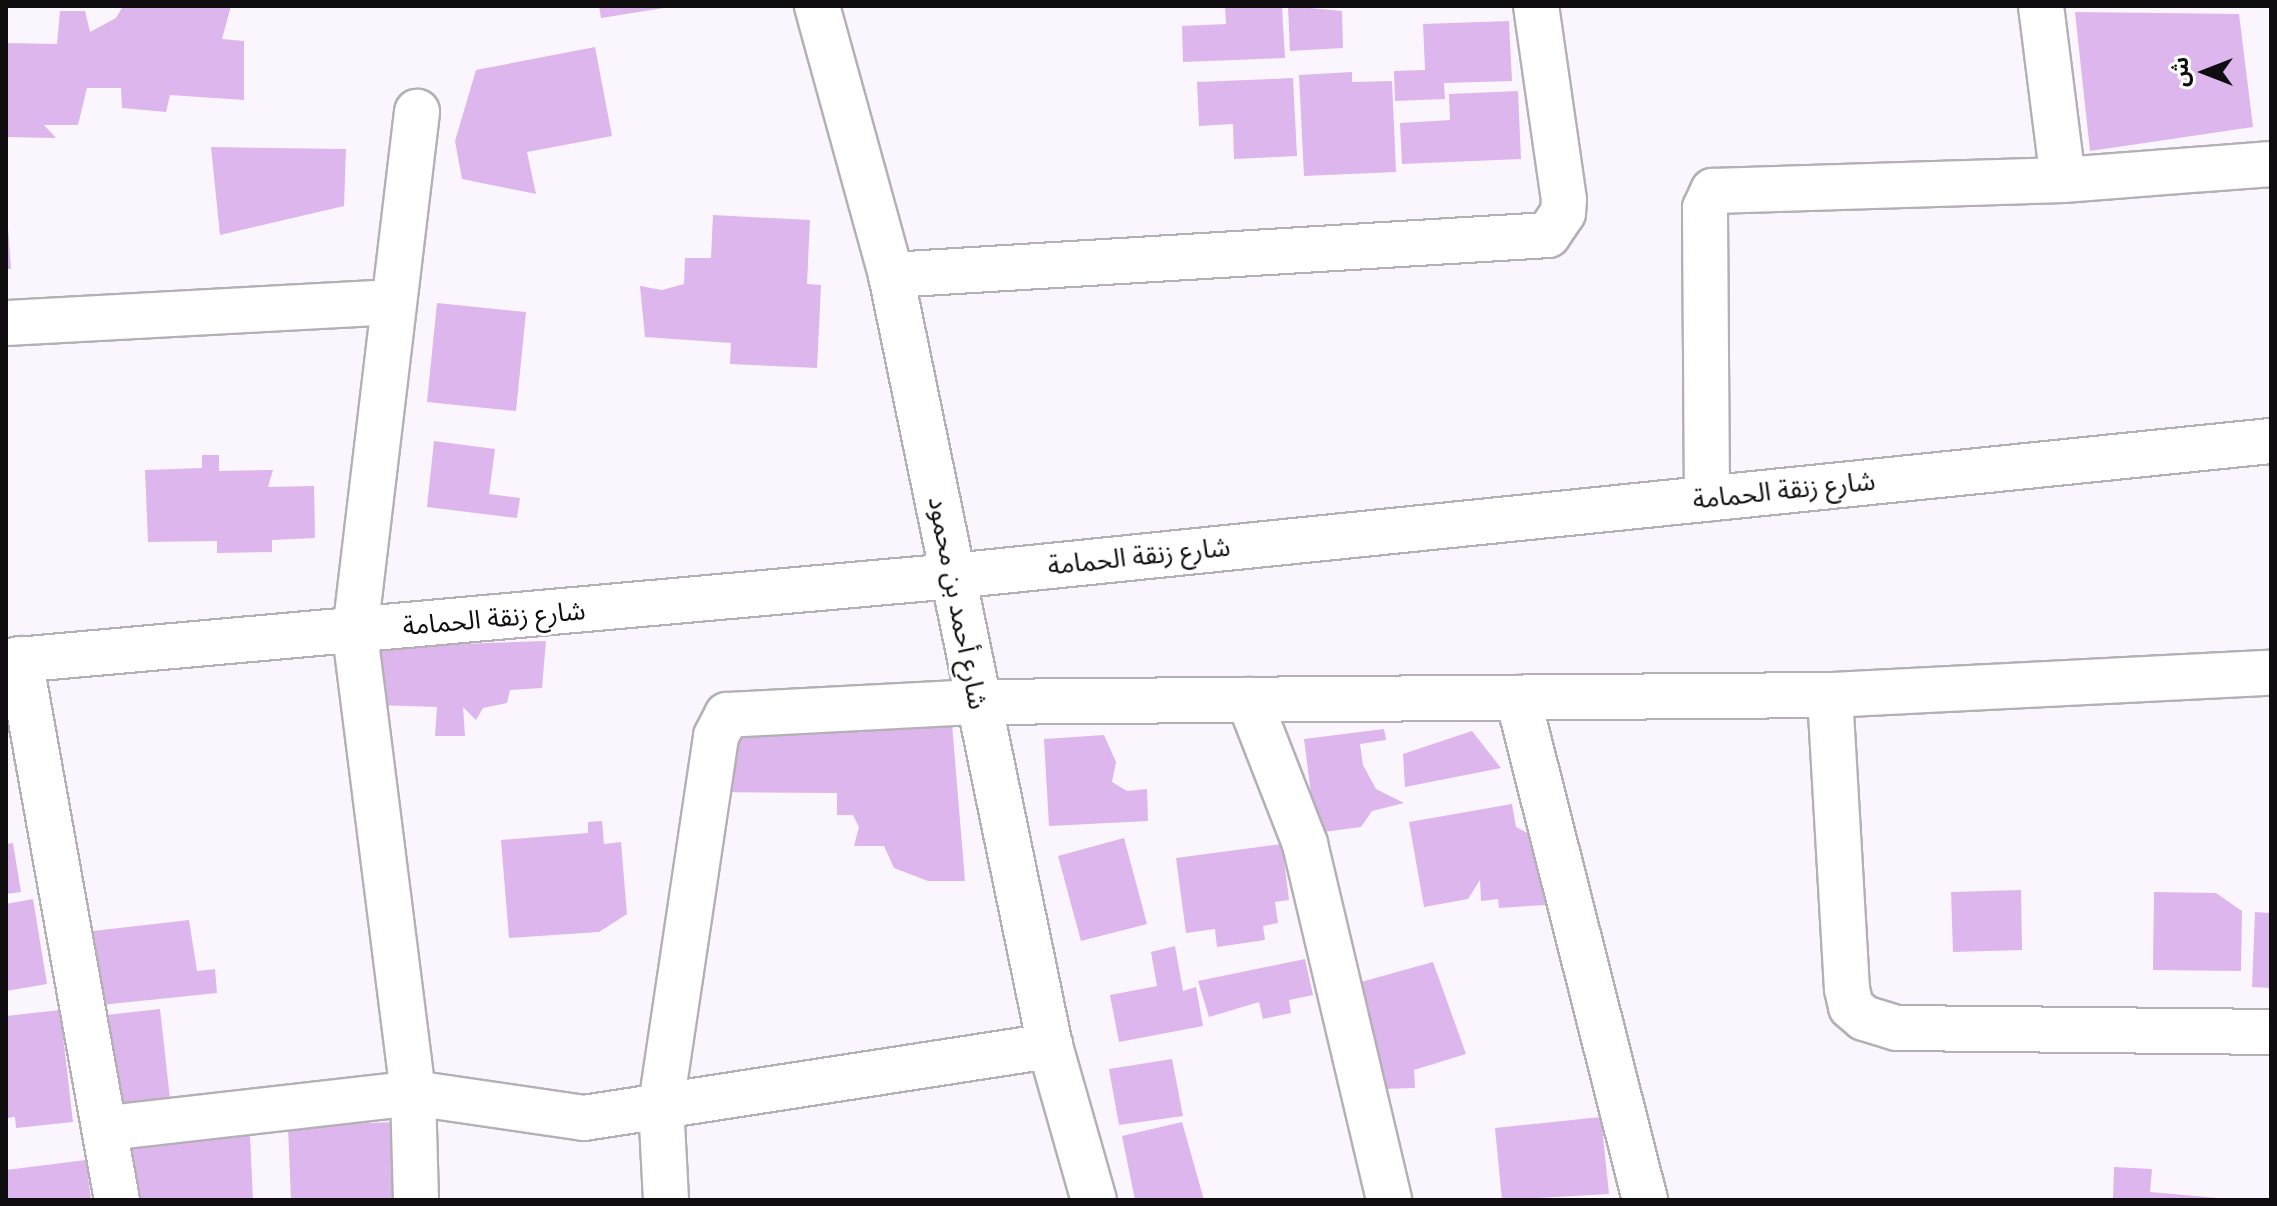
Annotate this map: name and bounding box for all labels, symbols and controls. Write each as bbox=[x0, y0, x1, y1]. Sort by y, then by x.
north arrow bbox=[2165, 32, 2245, 112]
text: ش bbox=[2168, 57, 2193, 87]
street label: شارع زنقة الحمامة bbox=[1691, 466, 1877, 516]
street label: شارع أحمد بن محمود bbox=[921, 494, 993, 712]
street label: شارع زنقة الحمامة bbox=[1046, 532, 1232, 582]
street label: شارع زنقة الحمامة bbox=[401, 595, 587, 643]

